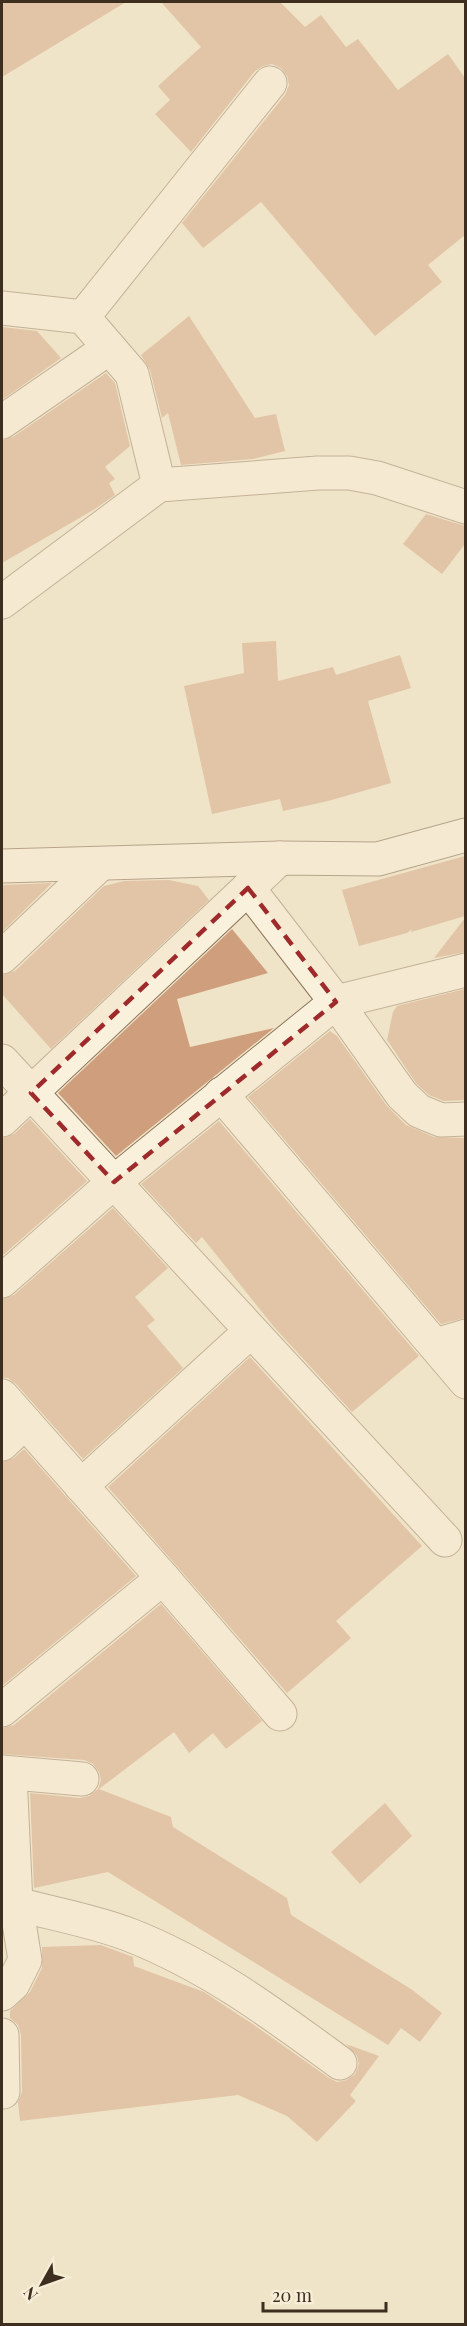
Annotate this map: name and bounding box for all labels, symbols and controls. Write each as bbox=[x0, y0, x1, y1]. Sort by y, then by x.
north arrow bbox=[12, 2254, 72, 2314]
scale bar bbox=[263, 2275, 386, 2313]
text: N bbox=[18, 2282, 42, 2305]
text: 20 m bbox=[272, 2283, 312, 2307]

